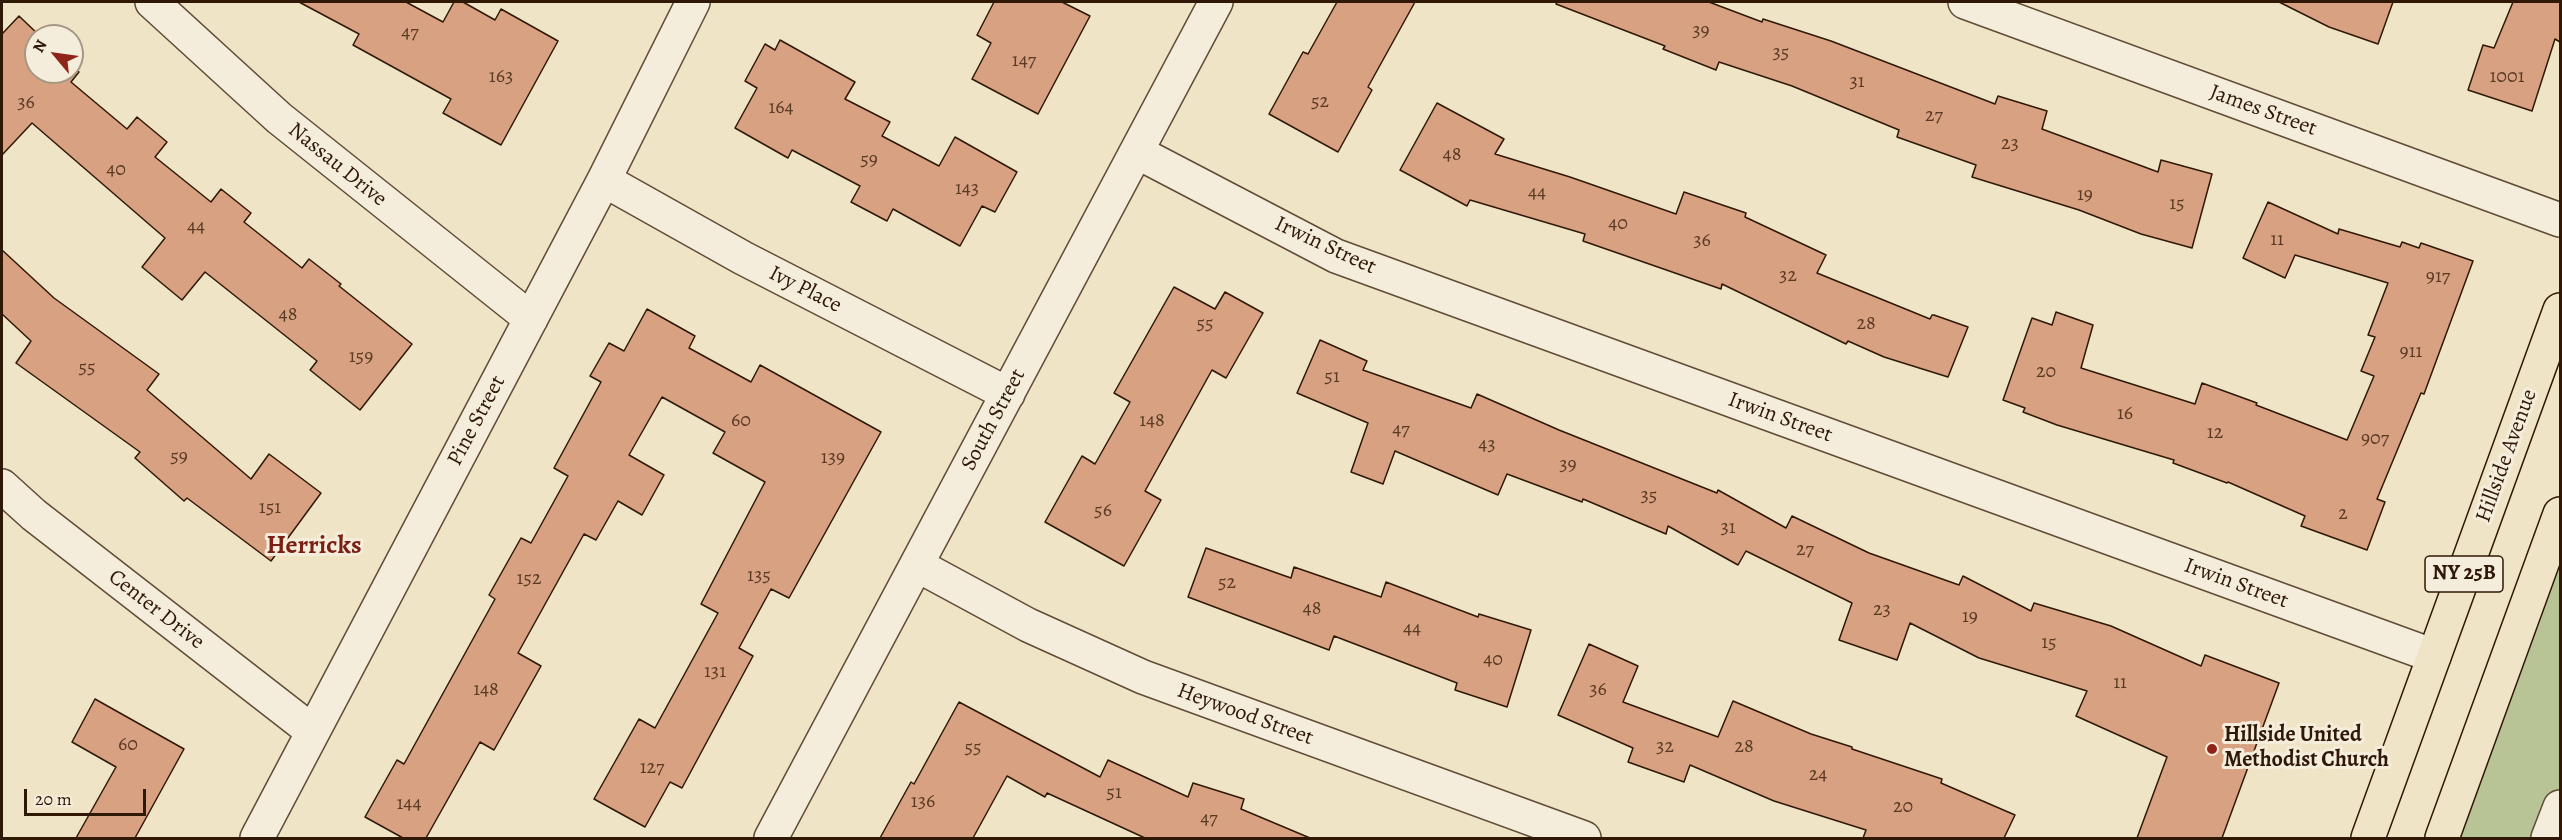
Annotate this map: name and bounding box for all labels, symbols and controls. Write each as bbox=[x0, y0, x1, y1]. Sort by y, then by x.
house number: 39 bbox=[1692, 19, 1710, 43]
house number: 47 bbox=[401, 21, 419, 45]
north arrow bbox=[24, 24, 84, 84]
text: N bbox=[28, 36, 52, 57]
house number: 35 bbox=[1773, 41, 1789, 65]
house number: 147 bbox=[1012, 49, 1036, 73]
house number: 163 bbox=[489, 65, 513, 89]
house number: 1001 bbox=[2490, 65, 2524, 89]
house number: 31 bbox=[1849, 70, 1865, 94]
street label: James Street bbox=[2206, 79, 2320, 143]
house number: 52 bbox=[1311, 90, 1329, 114]
house number: 36 bbox=[17, 91, 35, 115]
house number: 164 bbox=[768, 96, 794, 120]
house number: 27 bbox=[1925, 104, 1943, 128]
street label: Nassau Drive bbox=[282, 117, 392, 213]
house number: 23 bbox=[2001, 132, 2019, 156]
house number: 48 bbox=[1443, 143, 1461, 167]
house number: 59 bbox=[860, 148, 878, 172]
house number: 40 bbox=[106, 158, 126, 182]
house number: 143 bbox=[955, 177, 979, 201]
house number: 44 bbox=[1528, 181, 1546, 205]
house number: 19 bbox=[2077, 183, 2093, 207]
house number: 15 bbox=[2169, 192, 2185, 216]
street label: Irwin Street bbox=[1270, 211, 1380, 281]
house number: 40 bbox=[1608, 212, 1628, 236]
house number: 44 bbox=[187, 215, 205, 239]
house number: 11 bbox=[2270, 228, 2284, 252]
house number: 36 bbox=[1693, 229, 1711, 253]
street label: Ivy Place bbox=[764, 261, 846, 319]
house number: 32 bbox=[1779, 264, 1797, 288]
house number: 917 bbox=[2426, 265, 2450, 289]
house number: 48 bbox=[279, 303, 297, 327]
house number: 55 bbox=[1196, 312, 1214, 336]
house number: 28 bbox=[1856, 312, 1876, 336]
house number: 911 bbox=[2400, 340, 2422, 364]
house number: 159 bbox=[349, 345, 373, 369]
house number: 55 bbox=[78, 356, 96, 380]
house number: 20 bbox=[2036, 360, 2056, 384]
street label: South Street bbox=[956, 365, 1032, 475]
house number: 51 bbox=[1324, 365, 1340, 389]
street label: Pine Street bbox=[442, 371, 512, 471]
street label: Hillside Avenue bbox=[2471, 386, 2543, 526]
street label: Irwin Street bbox=[1724, 387, 1836, 449]
house number: 16 bbox=[2117, 402, 2133, 426]
house number: 60 bbox=[731, 409, 751, 433]
house number: 148 bbox=[1139, 409, 1165, 433]
house number: 47 bbox=[1392, 418, 1410, 442]
house number: 12 bbox=[2207, 421, 2223, 445]
house number: 907 bbox=[2361, 427, 2389, 451]
house number: 43 bbox=[1478, 433, 1496, 457]
house number: 59 bbox=[170, 445, 188, 469]
house number: 139 bbox=[821, 446, 845, 470]
house number: 39 bbox=[1559, 453, 1577, 477]
house number: 35 bbox=[1641, 484, 1657, 508]
house number: 151 bbox=[259, 496, 281, 520]
house number: 56 bbox=[1094, 499, 1112, 523]
house number: 2 bbox=[2338, 502, 2348, 526]
house number: 31 bbox=[1720, 516, 1736, 540]
district label: Herricks bbox=[266, 531, 362, 563]
house number: 27 bbox=[1796, 538, 1814, 562]
street label: Irwin Street bbox=[2180, 553, 2292, 615]
road number: NY 25B bbox=[2425, 556, 2503, 592]
street label: Center Drive bbox=[103, 564, 209, 656]
house number: 135 bbox=[747, 564, 771, 588]
house number: 152 bbox=[517, 567, 541, 591]
house number: 52 bbox=[1218, 571, 1236, 595]
house number: 48 bbox=[1303, 597, 1321, 621]
house number: 23 bbox=[1873, 598, 1891, 622]
house number: 19 bbox=[1962, 605, 1978, 629]
house number: 44 bbox=[1403, 617, 1421, 641]
house number: 15 bbox=[2041, 631, 2057, 655]
house number: 40 bbox=[1483, 648, 1503, 672]
house number: 131 bbox=[704, 660, 726, 684]
house number: 11 bbox=[2113, 671, 2127, 695]
house number: 148 bbox=[473, 678, 499, 702]
street label: Heywood Street bbox=[1173, 678, 1317, 752]
house number: 36 bbox=[1589, 678, 1607, 702]
place label: Hillside United Methodist Church bbox=[2224, 723, 2389, 774]
house number: 60 bbox=[118, 733, 138, 757]
house number: 32 bbox=[1656, 735, 1674, 759]
house number: 28 bbox=[1734, 735, 1754, 759]
house number: 55 bbox=[964, 736, 982, 760]
marker: Hillside United Methodist Church bbox=[2205, 742, 2219, 756]
house number: 127 bbox=[640, 756, 664, 780]
house number: 24 bbox=[1809, 763, 1827, 787]
scale bar bbox=[27, 777, 148, 815]
house number: 51 bbox=[1106, 781, 1122, 805]
text: 20 m bbox=[35, 787, 72, 811]
house number: 136 bbox=[911, 790, 935, 814]
house number: 144 bbox=[397, 792, 421, 816]
house number: 20 bbox=[1893, 795, 1913, 819]
house number: 47 bbox=[1200, 807, 1218, 831]

